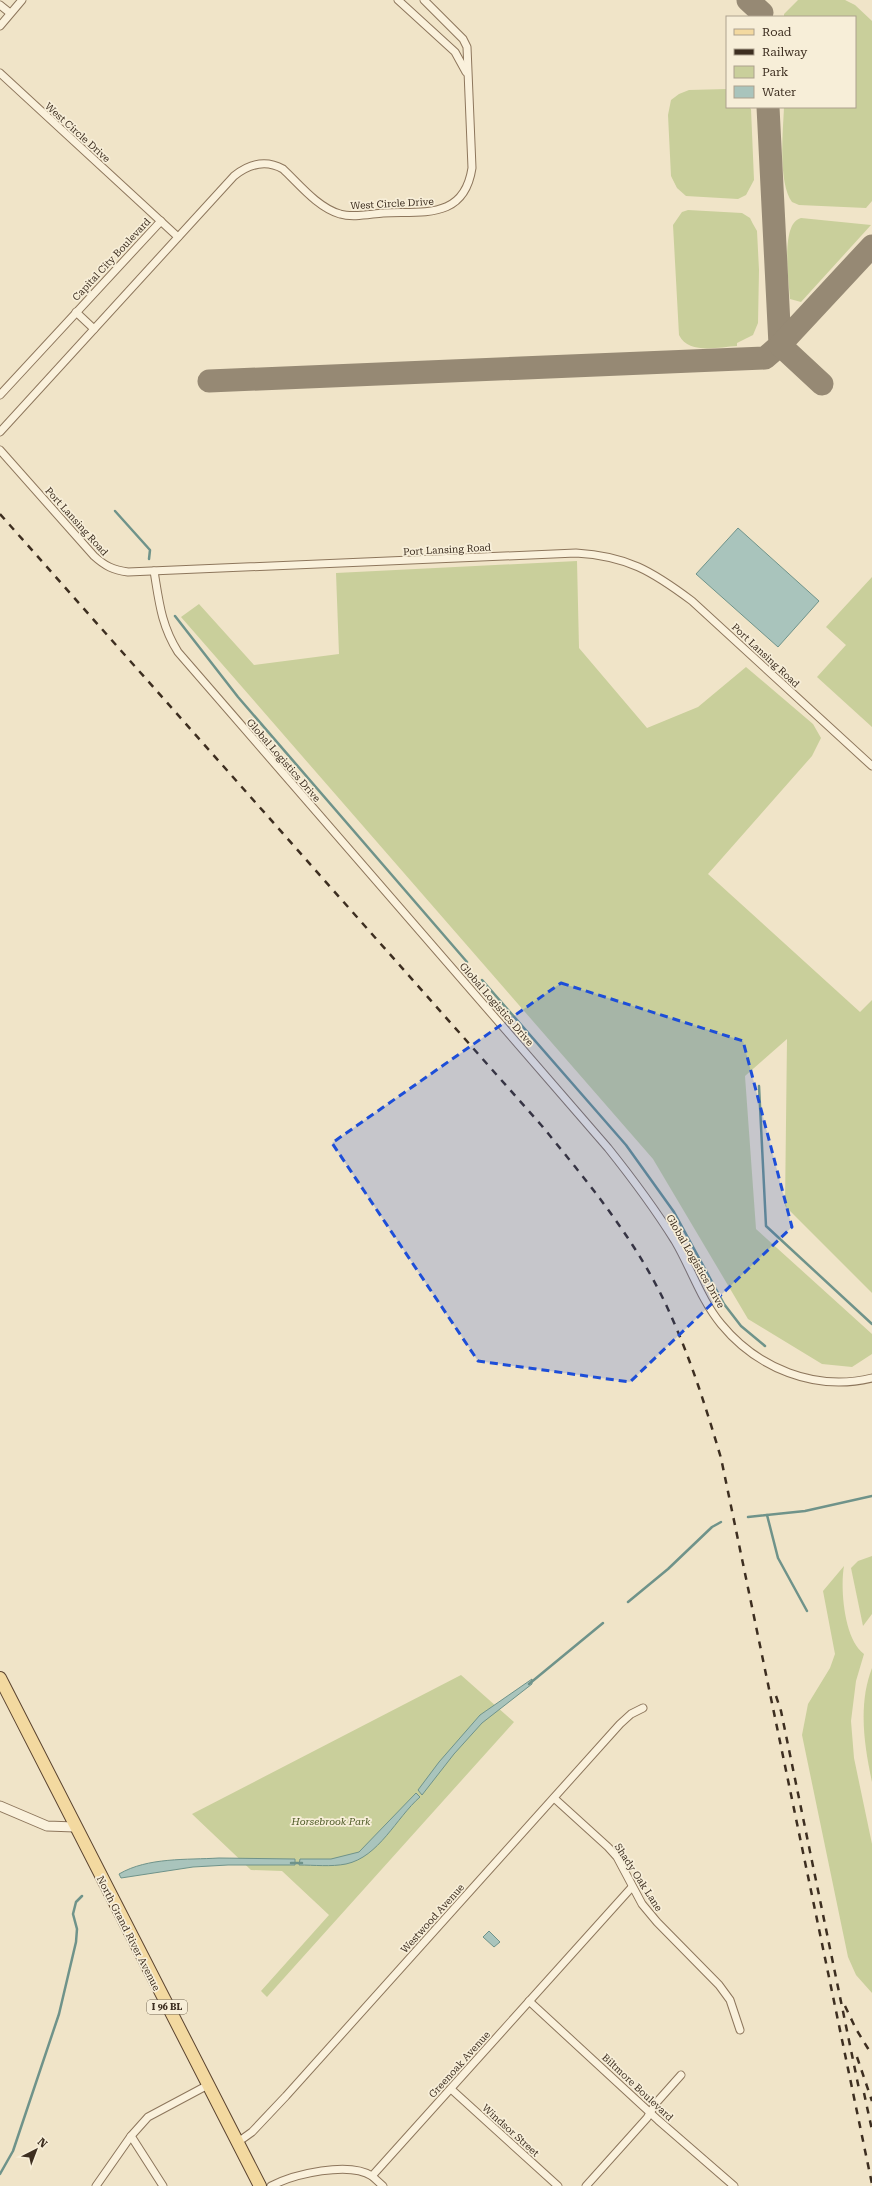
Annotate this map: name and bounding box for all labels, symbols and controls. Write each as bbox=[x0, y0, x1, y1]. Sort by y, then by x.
legend bbox=[726, 16, 856, 108]
text: Road bbox=[762, 25, 792, 39]
text: Railway bbox=[762, 45, 808, 59]
text: Park bbox=[762, 65, 789, 79]
text: Water bbox=[762, 85, 796, 99]
street label: West Circle Drive bbox=[43, 100, 113, 165]
street label: West Circle Drive bbox=[350, 196, 435, 211]
street label: Capital City Boulevard bbox=[70, 215, 153, 303]
street label: Port Lansing Road bbox=[43, 485, 111, 558]
street label: Port Lansing Road bbox=[403, 542, 492, 557]
street label: Port Lansing Road bbox=[730, 621, 802, 690]
street label: Global Logistics Drive bbox=[245, 717, 323, 804]
street label: Global Logistics Drive bbox=[458, 961, 536, 1048]
street label: Global Logistics Drive bbox=[664, 1212, 727, 1310]
park label: Horsebrook Park bbox=[291, 1816, 371, 1827]
street label: Shady Oak Lane bbox=[613, 1841, 665, 1914]
street label: North Grand River Avenue bbox=[95, 1874, 163, 1993]
street label: Westwood Avenue bbox=[399, 1881, 467, 1955]
road number: I 96 BL bbox=[147, 2000, 187, 2014]
street label: Greenoak Avenue bbox=[427, 2029, 492, 2100]
street label: Biltmore Boulevard bbox=[600, 2052, 676, 2124]
street label: Windsor Street bbox=[480, 2102, 541, 2159]
north arrow bbox=[16, 2130, 56, 2170]
text: N bbox=[35, 2135, 50, 2151]

